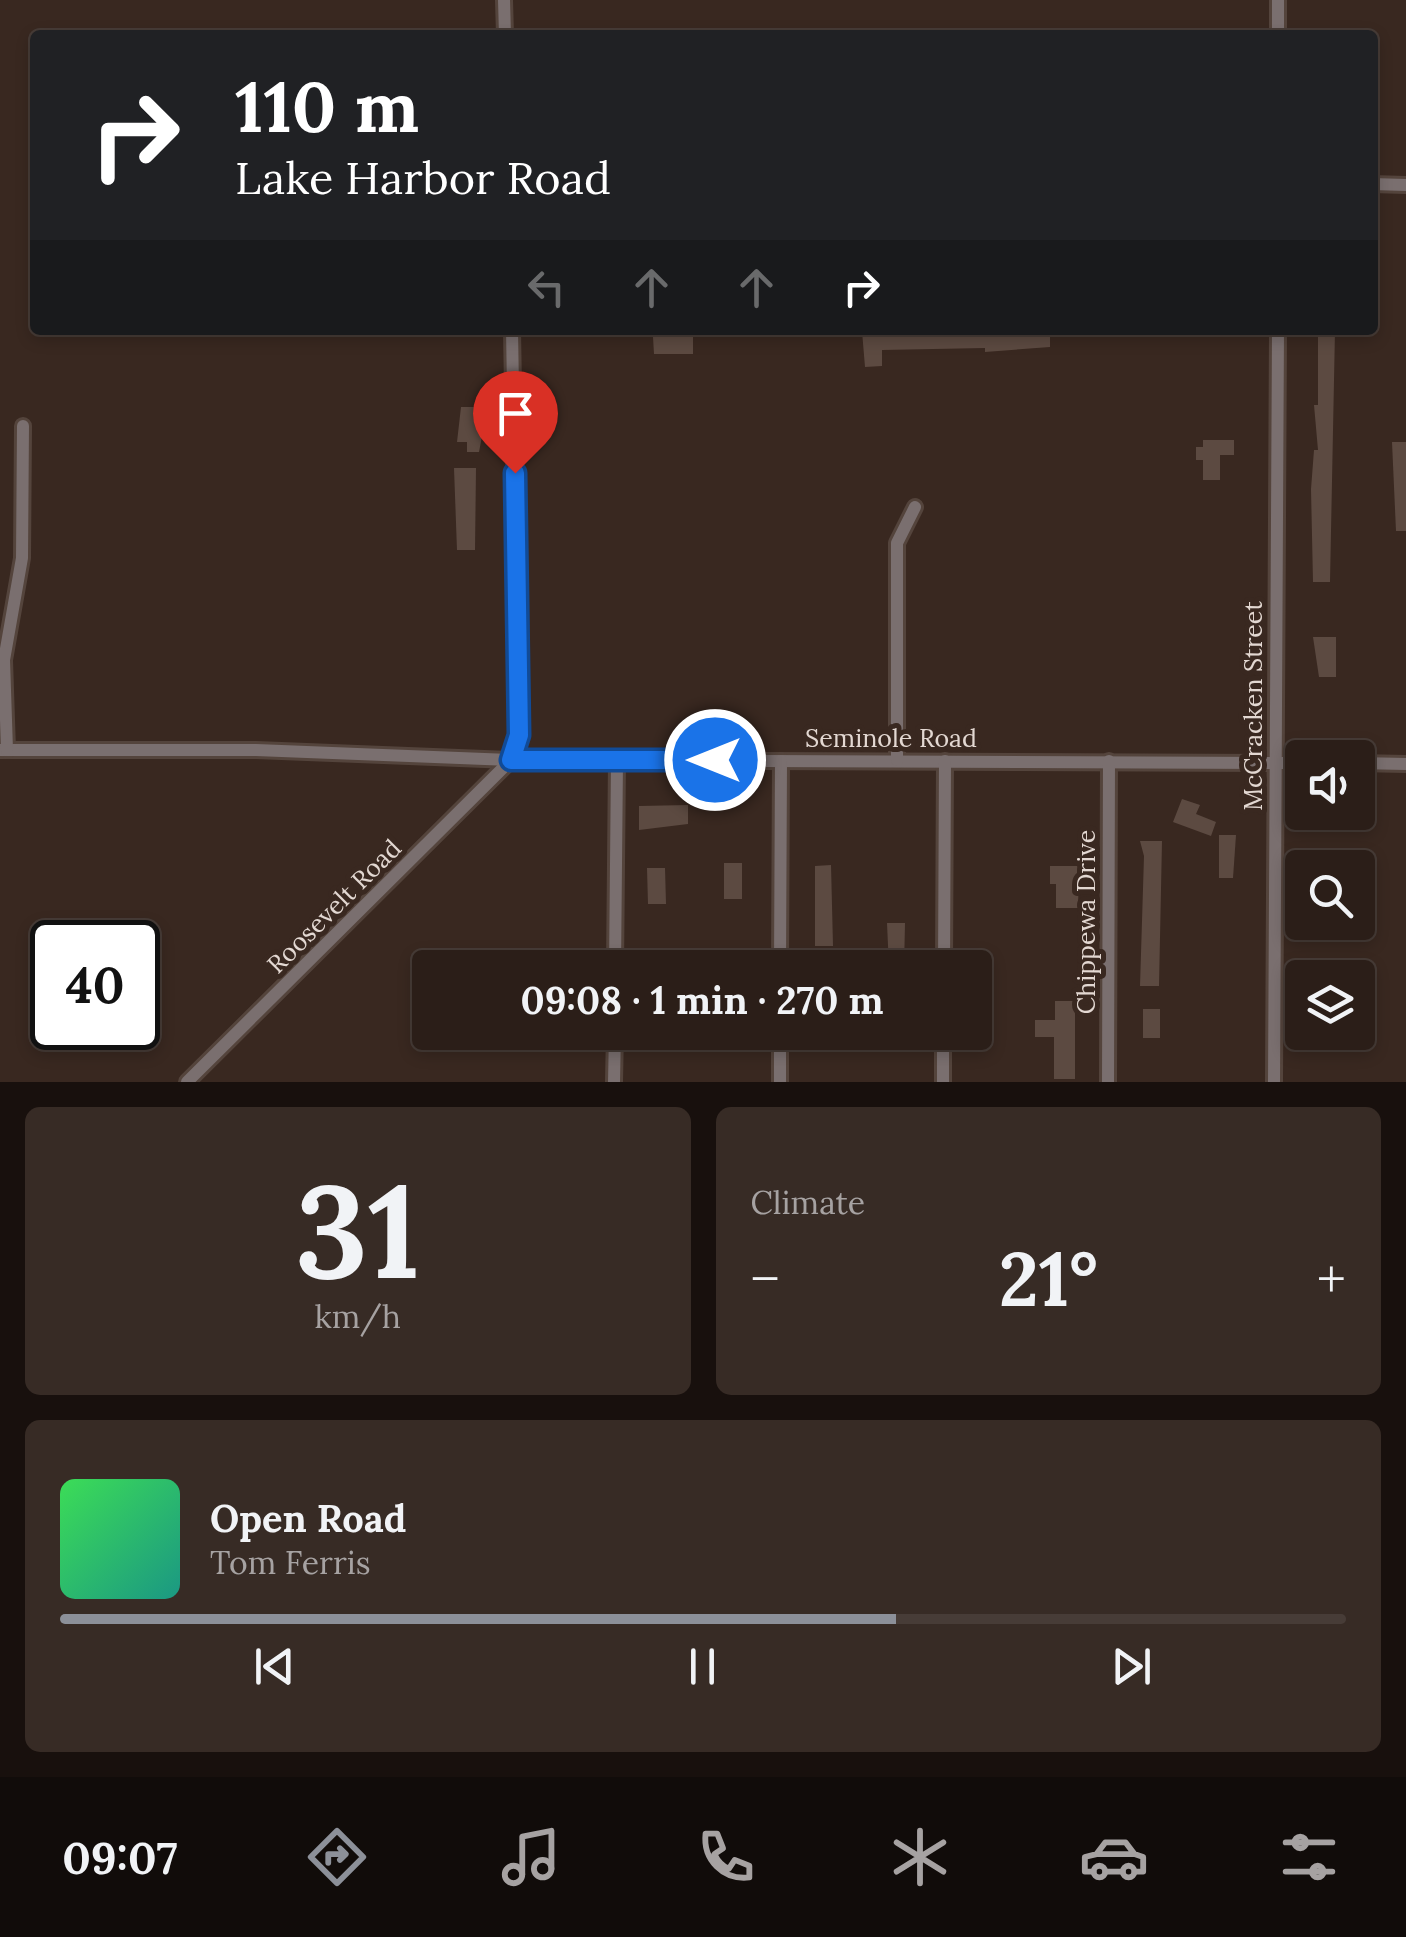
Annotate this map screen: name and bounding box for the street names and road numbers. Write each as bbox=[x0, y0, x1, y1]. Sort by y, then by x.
street label: McCracken Street bbox=[1237, 601, 1269, 811]
street label: Seminole Road bbox=[805, 722, 977, 754]
street label: Chippewa Drive bbox=[1070, 830, 1102, 1014]
street label: Roosevelt Road bbox=[260, 832, 408, 980]

